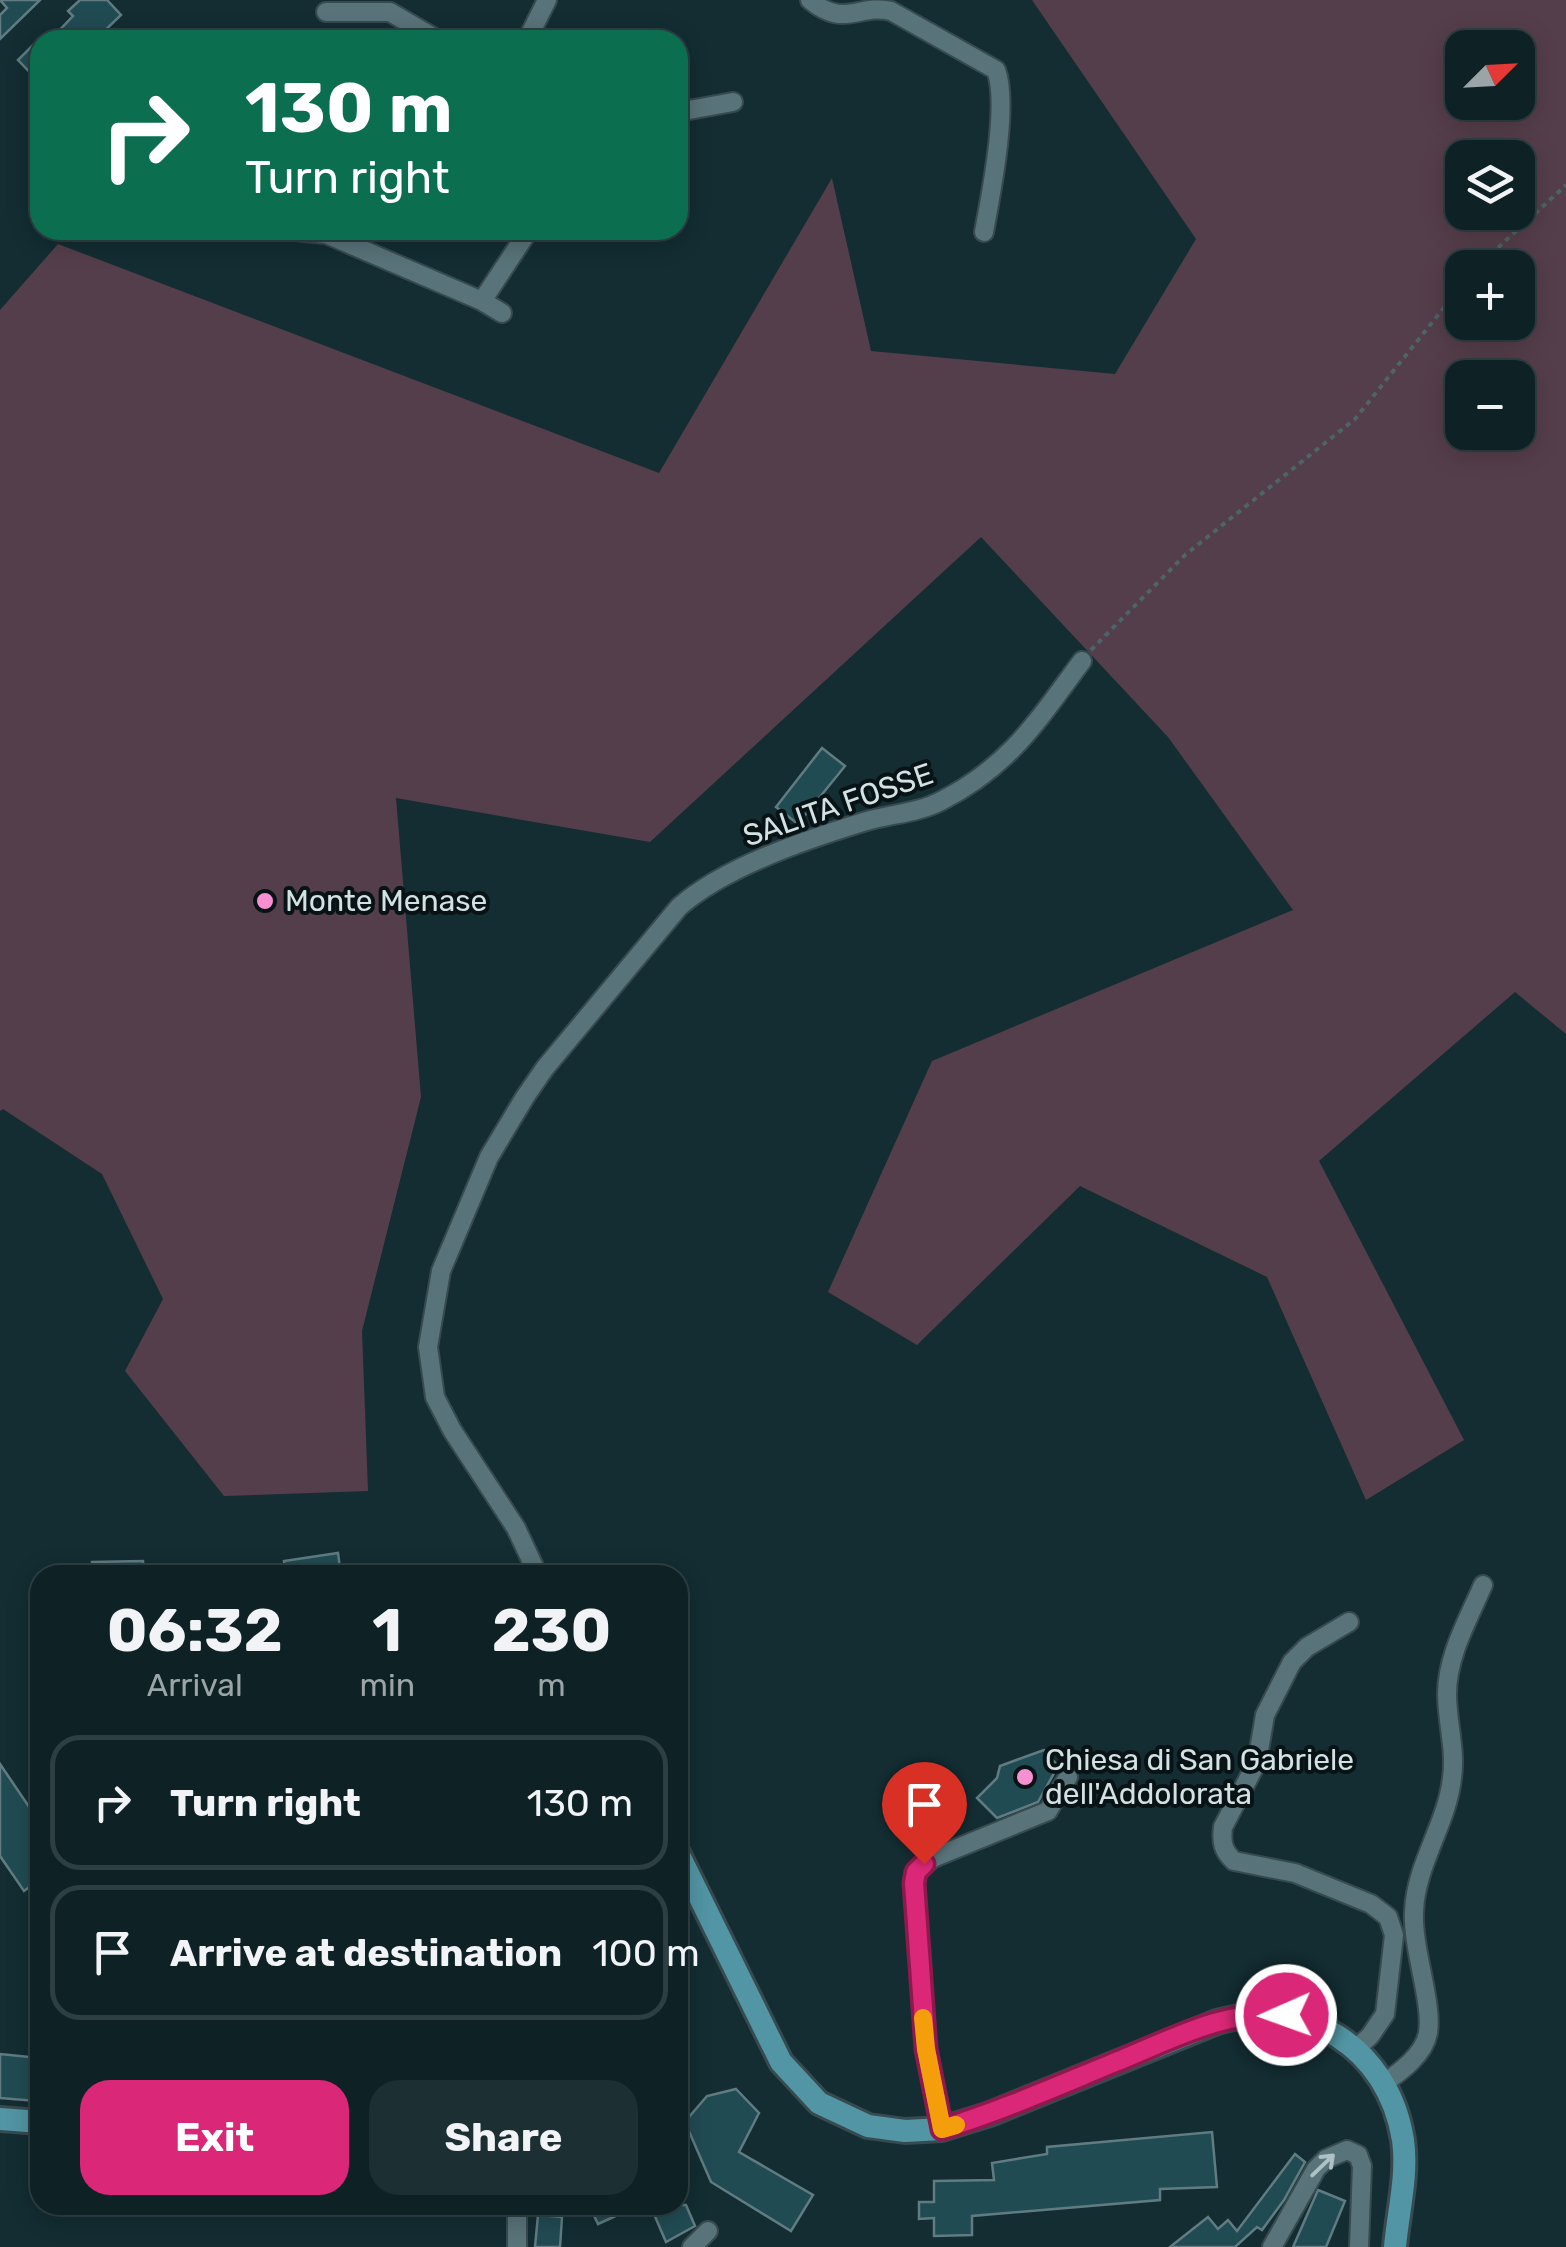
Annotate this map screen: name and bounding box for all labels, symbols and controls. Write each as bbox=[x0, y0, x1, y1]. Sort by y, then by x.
north arrow bbox=[1445, 30, 1535, 120]
map controls bbox=[1445, 30, 1535, 450]
text: 130 m bbox=[245, 67, 453, 150]
icon: right bbox=[80, 70, 210, 200]
button: layers bbox=[1445, 140, 1535, 230]
text: Turn right bbox=[245, 151, 449, 204]
button: + bbox=[1445, 250, 1535, 340]
button: − bbox=[1445, 360, 1535, 450]
street label: SALITA FOSSE bbox=[738, 756, 938, 854]
place label: Monte Menase bbox=[285, 883, 487, 919]
marker: Monte Menase bbox=[254, 890, 276, 912]
text: 06:32 bbox=[107, 1595, 283, 1666]
text: 1 bbox=[372, 1595, 402, 1666]
text: 230 bbox=[492, 1595, 611, 1666]
text: Arrival bbox=[147, 1666, 243, 1704]
text: min bbox=[359, 1666, 415, 1704]
text: m bbox=[537, 1666, 566, 1704]
place label: Chiesa di San Gabriele dell'Addolorata bbox=[1045, 1742, 1354, 1812]
pin bbox=[882, 1762, 967, 1865]
marker: Chiesa di San Gabriele dell'Addolorata bbox=[1014, 1766, 1036, 1788]
icon: right bbox=[85, 1775, 140, 1830]
icon: arrive bbox=[897, 1777, 952, 1832]
text: Turn right bbox=[170, 1780, 361, 1826]
text: 130 m bbox=[527, 1780, 633, 1826]
icon: arrive bbox=[85, 1925, 140, 1980]
text: Arrive at destination bbox=[170, 1930, 562, 1976]
text: 100 m bbox=[592, 1930, 700, 1976]
position arrow bbox=[1234, 1963, 1338, 2067]
button: Exit bbox=[80, 2080, 349, 2195]
button: Share bbox=[369, 2080, 638, 2195]
one-way arrow bbox=[1311, 2153, 1335, 2177]

